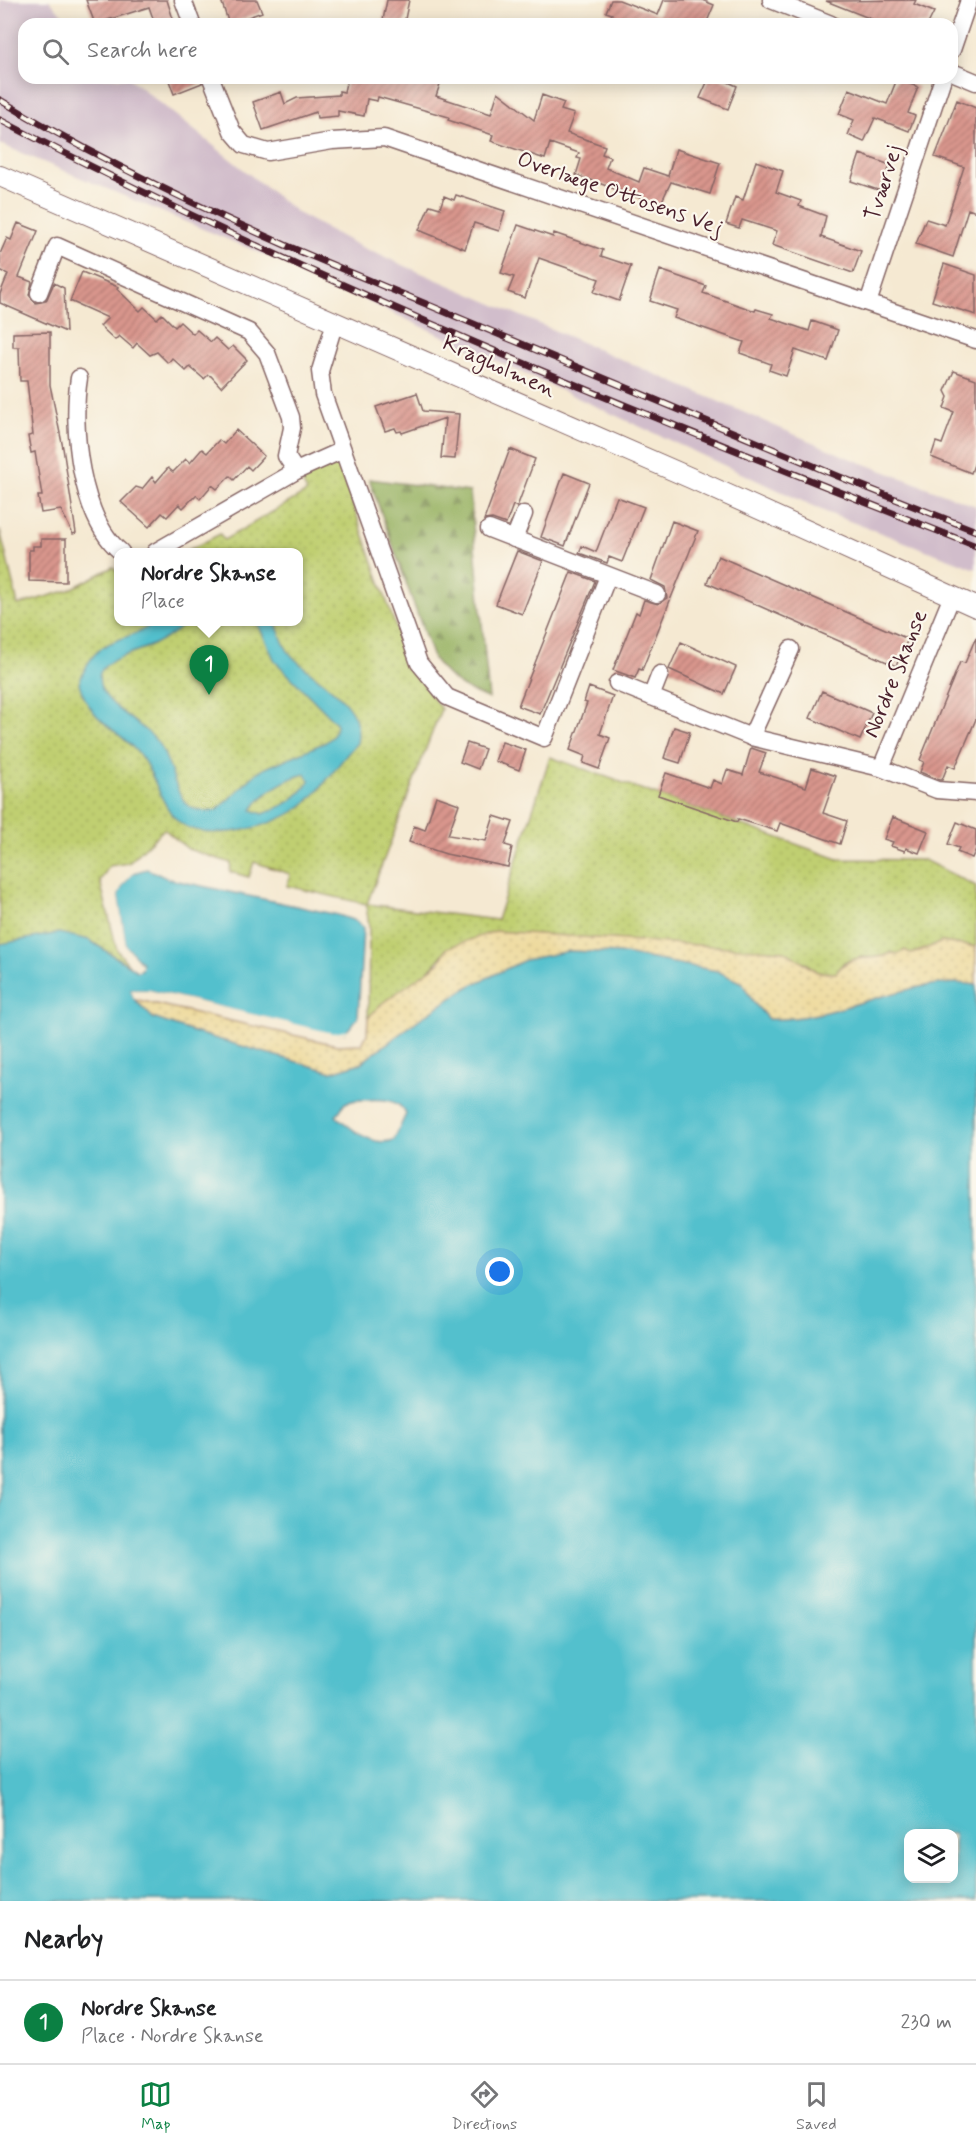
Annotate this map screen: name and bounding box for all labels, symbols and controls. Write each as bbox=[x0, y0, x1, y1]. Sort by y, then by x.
search box bbox=[18, 18, 958, 84]
icon: search bbox=[39, 35, 72, 68]
text: Search here bbox=[87, 37, 198, 65]
street label: Tværvej bbox=[859, 142, 909, 224]
street label: Overlæge Ottosens Vej bbox=[513, 146, 727, 243]
street label: Kragholmen bbox=[437, 330, 560, 407]
popup bbox=[114, 548, 303, 626]
text: Nordre Skanse bbox=[141, 560, 276, 588]
text: Place bbox=[141, 588, 185, 615]
street label: Nordre Skanse bbox=[858, 606, 934, 742]
pin: 1 bbox=[190, 646, 228, 695]
your location bbox=[485, 1257, 514, 1286]
map controls bbox=[904, 1829, 958, 1883]
button: layers bbox=[904, 1829, 958, 1883]
text: Nearby bbox=[24, 1923, 103, 1957]
text: Nordre Skanse bbox=[81, 1995, 217, 2023]
text: 1 bbox=[39, 2009, 48, 2036]
text: 230 m bbox=[900, 2009, 952, 2036]
text: Place · Nordre Skanse bbox=[81, 2023, 264, 2050]
tab: Map bbox=[139, 2078, 172, 2135]
tab: Directions bbox=[451, 2078, 517, 2135]
tab: Saved bbox=[796, 2078, 837, 2135]

